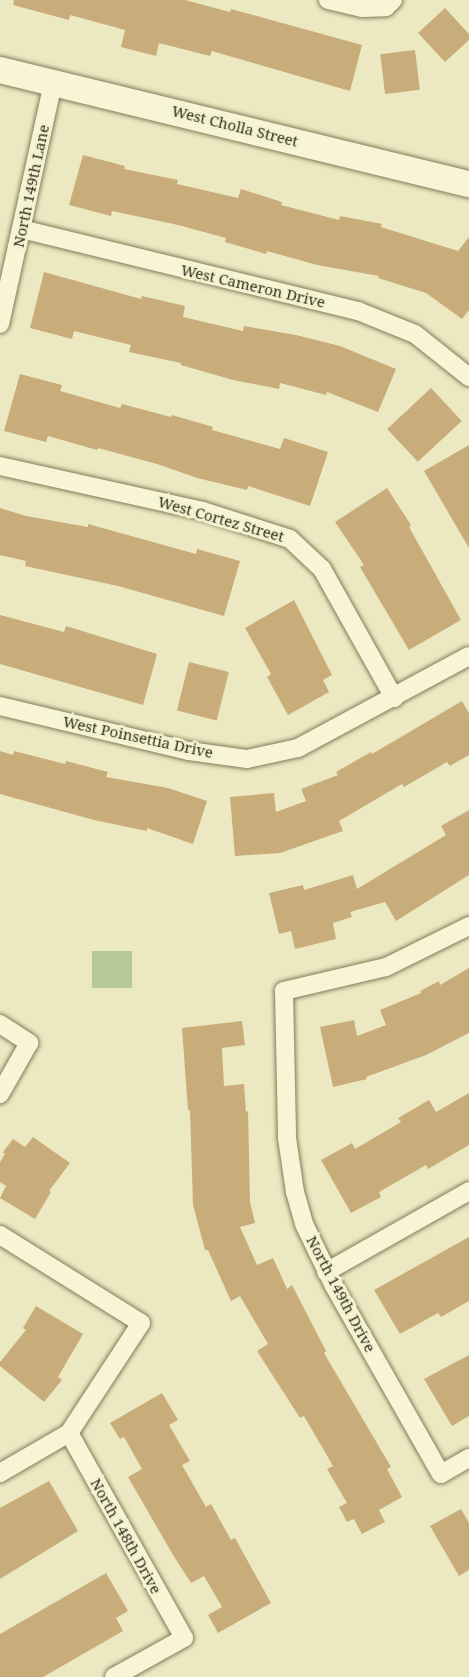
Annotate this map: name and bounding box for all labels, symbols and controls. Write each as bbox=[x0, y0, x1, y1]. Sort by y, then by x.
street label: West Cholla Street bbox=[170, 102, 300, 150]
street label: North 149th Lane bbox=[9, 123, 53, 249]
street label: West Cameron Drive bbox=[179, 261, 327, 311]
street label: West Cortez Street bbox=[156, 492, 286, 546]
street label: West Poinsettia Drive bbox=[61, 712, 215, 762]
street label: North 149th Drive bbox=[303, 1233, 379, 1355]
street label: North 148th Drive bbox=[87, 1475, 165, 1597]

